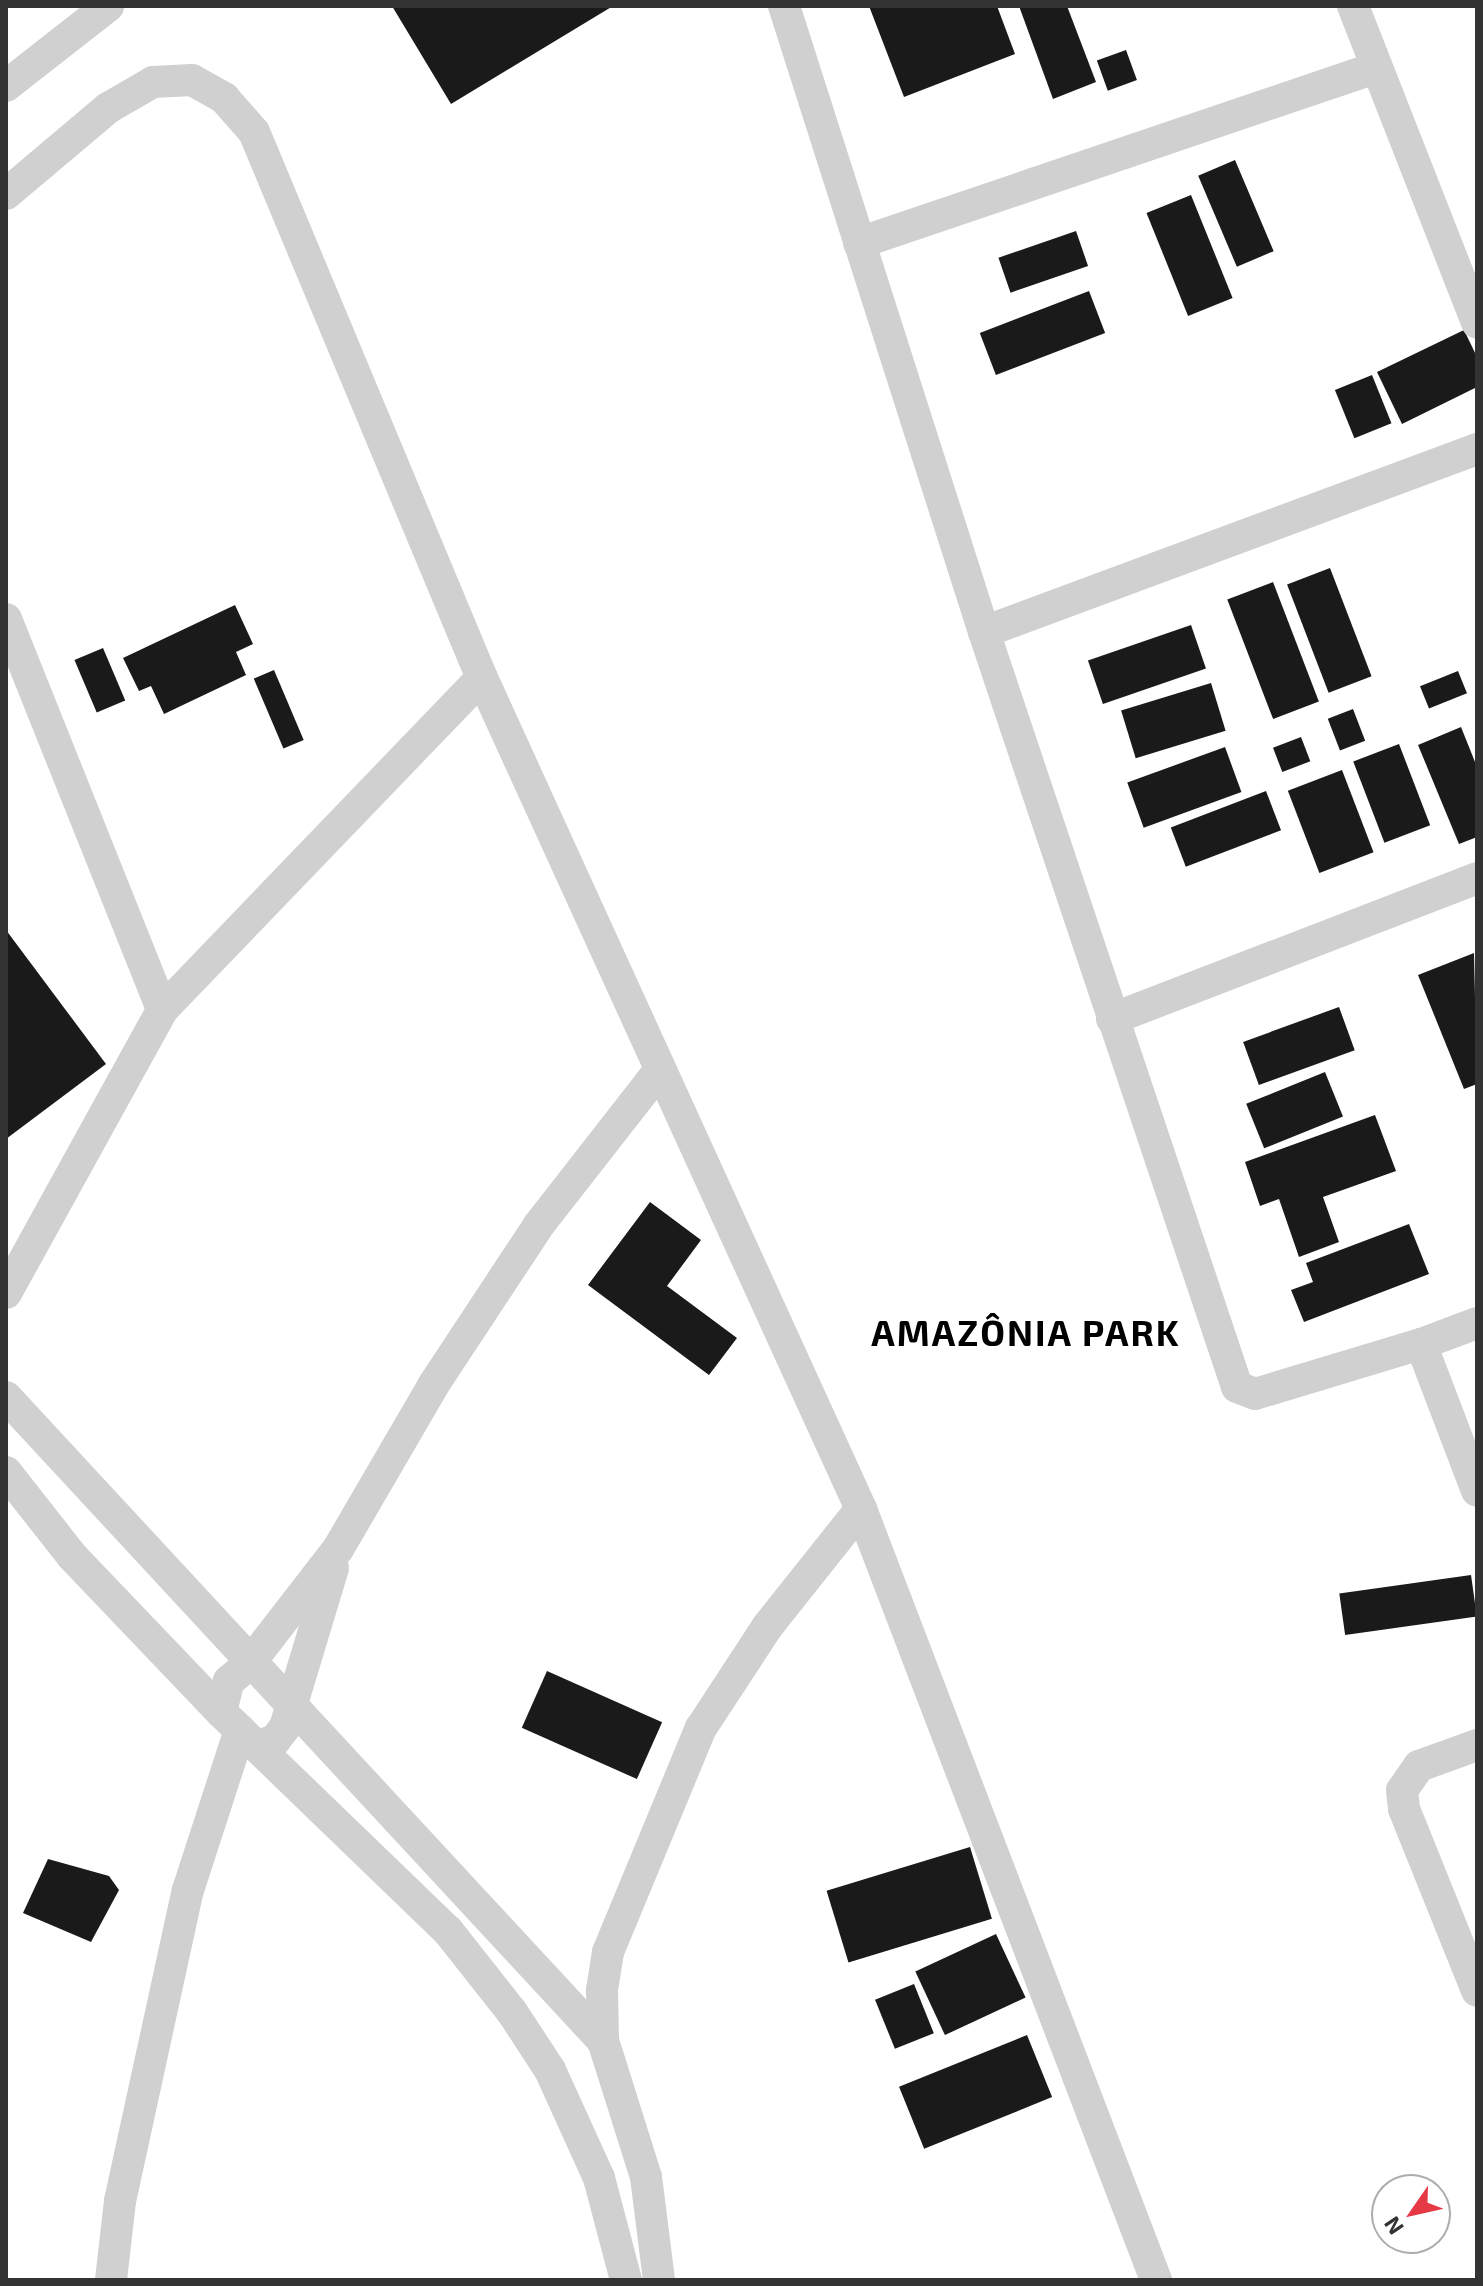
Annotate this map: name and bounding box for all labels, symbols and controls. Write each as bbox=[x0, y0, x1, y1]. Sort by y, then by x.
district label: AMAZÔNIA PARK bbox=[871, 1310, 1181, 1354]
north arrow bbox=[1371, 2174, 1451, 2254]
text: N bbox=[1378, 2212, 1408, 2240]

